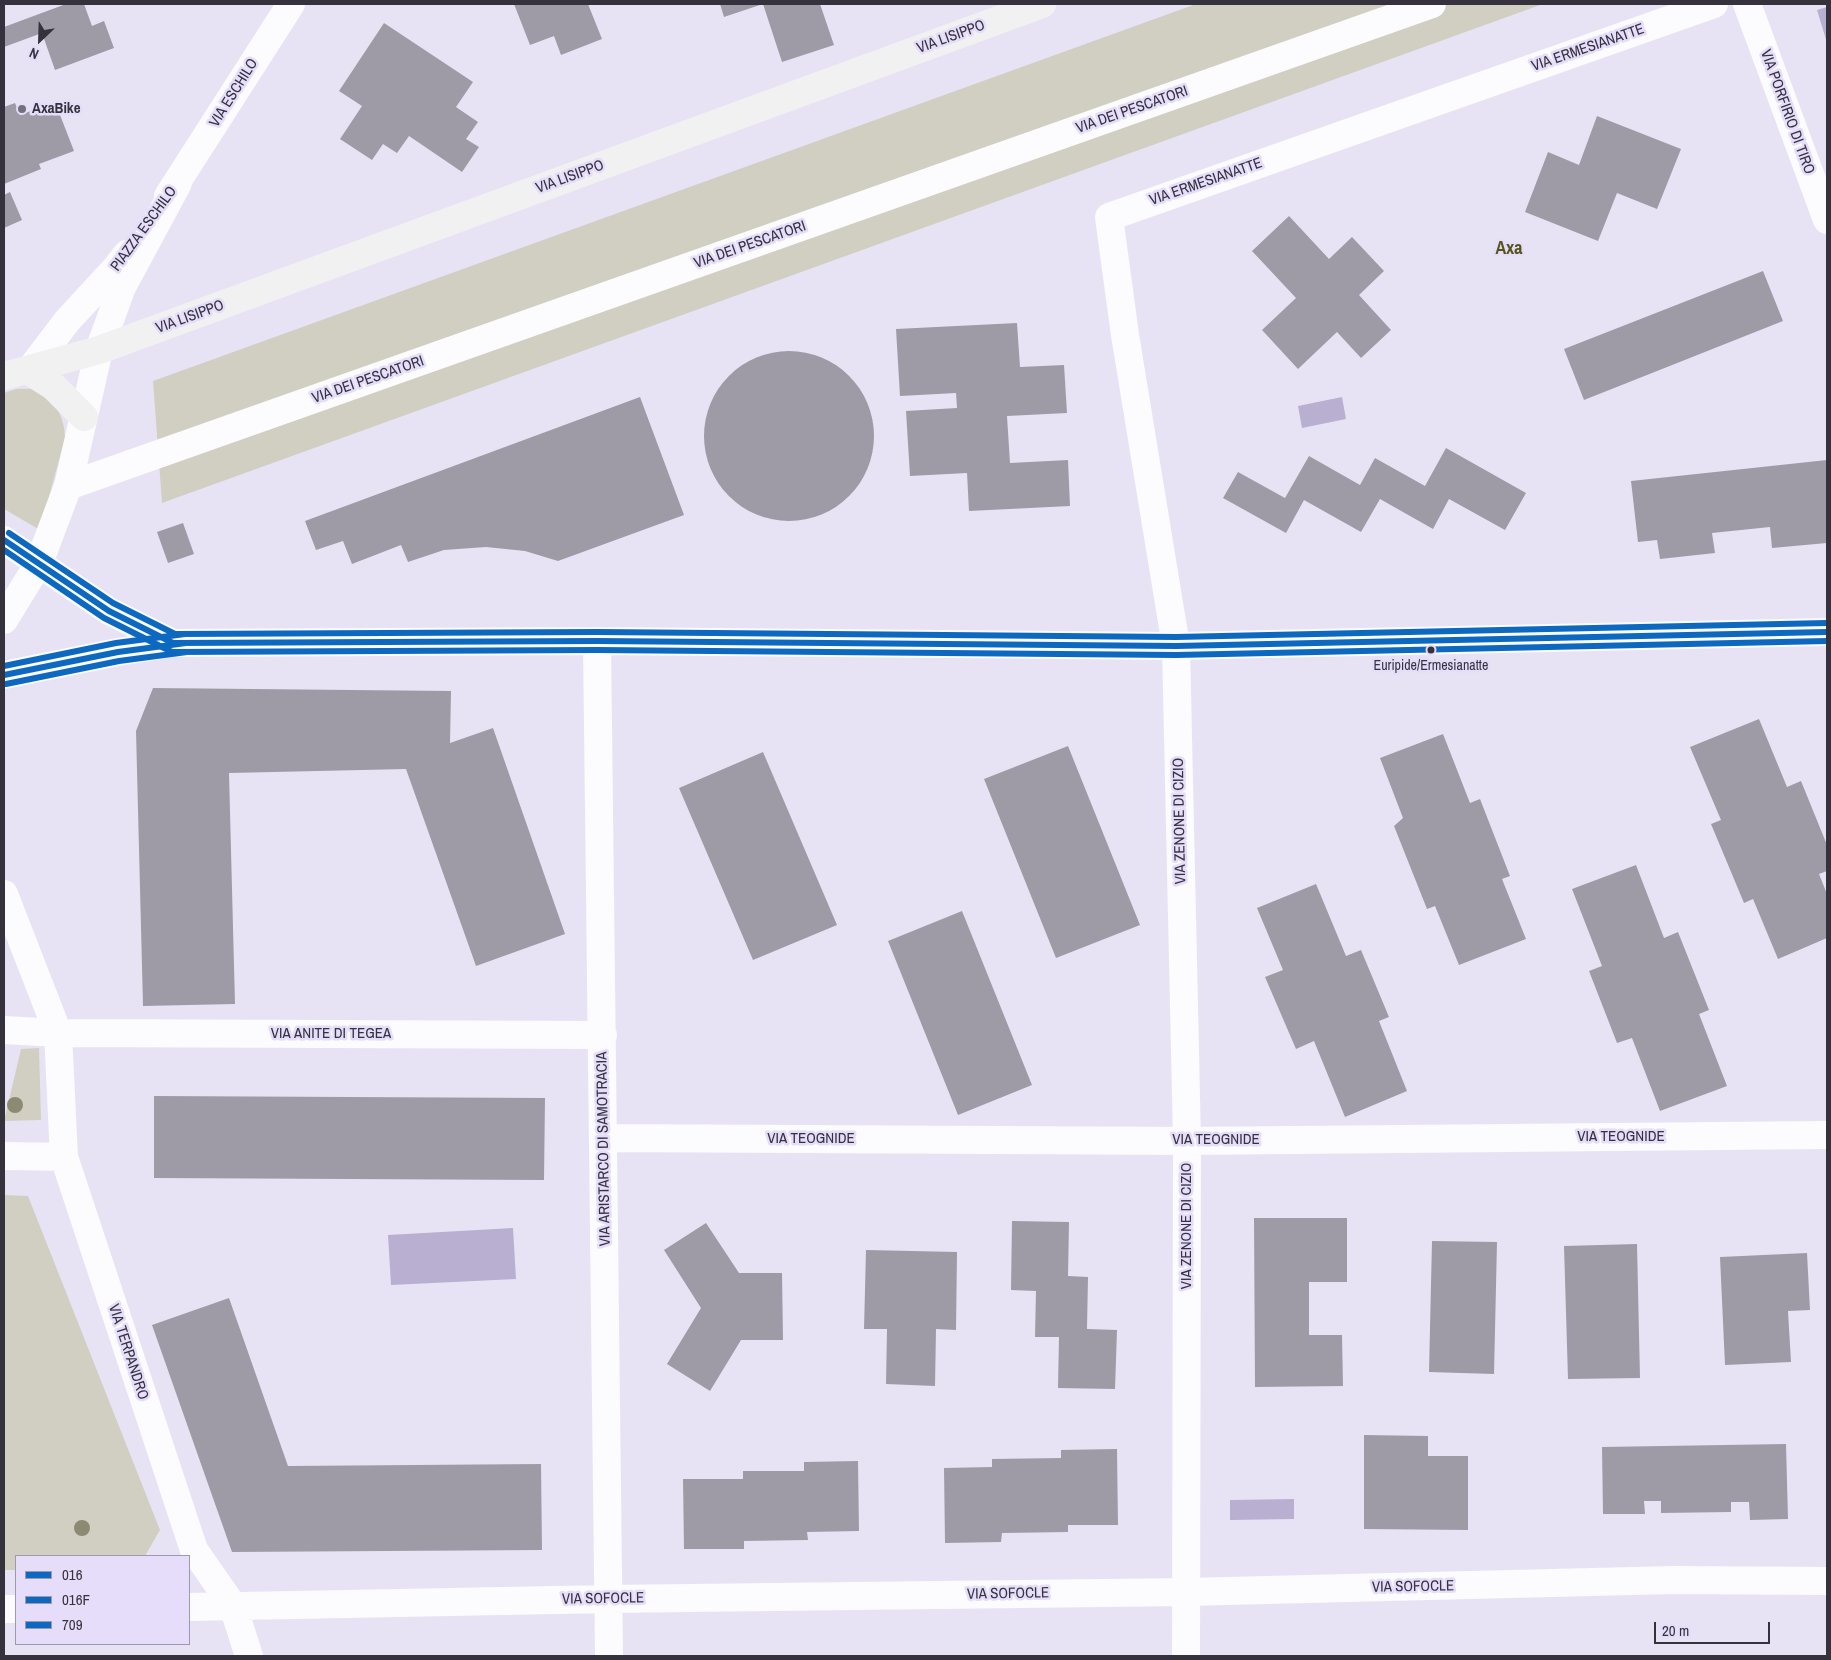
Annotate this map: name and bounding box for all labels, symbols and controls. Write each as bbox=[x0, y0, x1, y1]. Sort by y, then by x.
north arrow bbox=[15, 15, 65, 65]
street label: VIA LISIPPO bbox=[915, 16, 987, 58]
street label: VIA ERMESIANATTE bbox=[1529, 20, 1647, 76]
text: N bbox=[26, 44, 41, 64]
street label: VIA PORFIRIO DI TIRO bbox=[1756, 47, 1818, 177]
street label: VIA ESCHILO bbox=[206, 55, 262, 131]
street label: VIA DEI PESCATORI bbox=[1074, 82, 1190, 138]
place label: AxaBike bbox=[32, 100, 81, 118]
marker: AxaBike bbox=[16, 103, 28, 115]
street label: VIA ERMESIANATTE bbox=[1147, 154, 1265, 210]
street label: VIA LISIPPO bbox=[534, 156, 606, 198]
street label: PIAZZA ESCHILO bbox=[107, 183, 181, 275]
street label: VIA DEI PESCATORI bbox=[692, 217, 808, 273]
district label: Axa bbox=[1495, 238, 1523, 260]
street label: VIA LISIPPO bbox=[154, 296, 226, 338]
street label: VIA DEI PESCATORI bbox=[310, 352, 426, 408]
marker: Euripide/Ermesianatte bbox=[1426, 645, 1436, 655]
place label: Euripide/Ermesianatte bbox=[1374, 658, 1488, 674]
street label: VIA ZENONE DI CIZIO bbox=[1170, 758, 1190, 884]
street label: VIA ANITE DI TEGEA bbox=[271, 1025, 391, 1043]
street label: VIA ARISTARCO DI SAMOTRACIA bbox=[593, 1052, 615, 1246]
street label: VIA TEOGNIDE bbox=[1577, 1128, 1665, 1146]
street label: VIA TEOGNIDE bbox=[767, 1130, 855, 1148]
street label: VIA TEOGNIDE bbox=[1172, 1131, 1260, 1149]
street label: VIA ZENONE DI CIZIO bbox=[1178, 1163, 1196, 1289]
street label: VIA TERPANDRO bbox=[104, 1302, 152, 1402]
legend bbox=[15, 1555, 190, 1645]
text: 016 bbox=[62, 1564, 83, 1585]
street label: VIA SOFOCLE bbox=[1372, 1577, 1454, 1597]
street label: VIA SOFOCLE bbox=[967, 1584, 1049, 1604]
text: 016F bbox=[62, 1589, 90, 1610]
street label: VIA SOFOCLE bbox=[562, 1589, 644, 1609]
scale bar bbox=[1656, 1612, 1772, 1644]
text: 709 bbox=[62, 1614, 83, 1635]
text: 20 m bbox=[1662, 1620, 1689, 1641]

